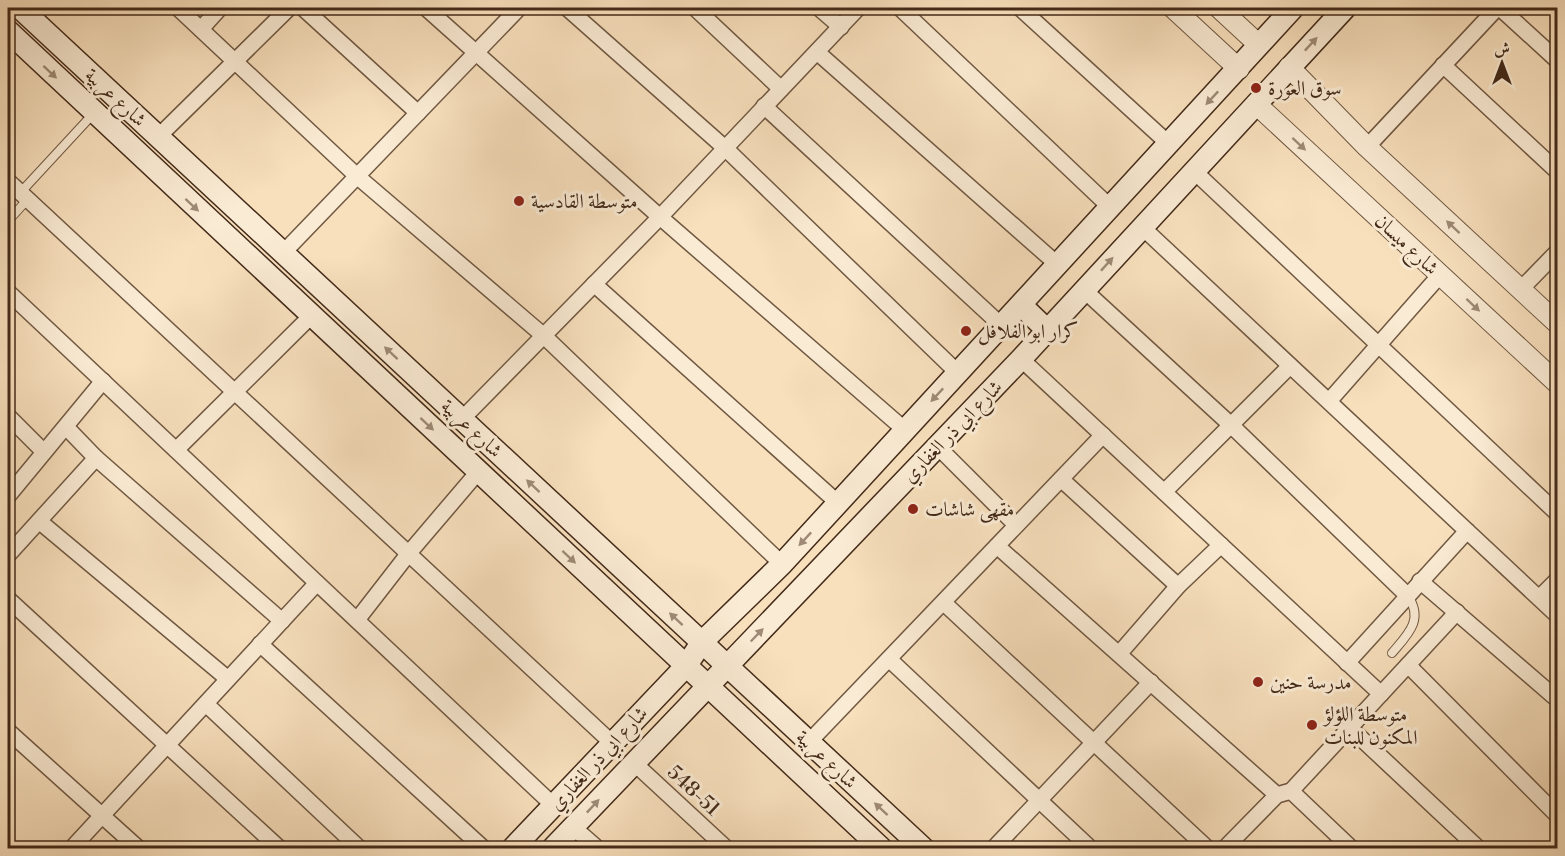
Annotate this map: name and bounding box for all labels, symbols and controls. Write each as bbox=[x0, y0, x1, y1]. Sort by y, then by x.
north arrow bbox=[1472, 33, 1532, 93]
one-way arrow bbox=[1304, 36, 1318, 51]
text: ش bbox=[1494, 39, 1510, 59]
street label: شارع عربية bbox=[76, 63, 151, 136]
one-way arrow bbox=[43, 64, 57, 78]
place label: سوق العورة bbox=[1268, 77, 1342, 102]
marker: سوق العورة bbox=[1249, 81, 1263, 95]
one-way arrow bbox=[1206, 90, 1219, 105]
one-way arrow bbox=[1291, 137, 1306, 151]
place label: متوسطة القادسية bbox=[531, 190, 637, 215]
marker: متوسطة القادسية bbox=[512, 194, 526, 208]
one-way arrow bbox=[185, 198, 200, 212]
street label: شارع ميسان bbox=[1366, 209, 1443, 284]
one-way arrow bbox=[1446, 221, 1461, 234]
one-way arrow bbox=[1100, 258, 1114, 272]
one-way arrow bbox=[1465, 298, 1480, 312]
place label: كرار ابو الفلافل bbox=[978, 320, 1078, 346]
marker: كرار ابو الفلافل bbox=[959, 324, 973, 338]
one-way arrow bbox=[383, 346, 398, 360]
street label: شارع ابي ذر الغفاري bbox=[898, 375, 1011, 492]
one-way arrow bbox=[930, 388, 944, 403]
street label: شارع عربية bbox=[432, 394, 507, 467]
one-way arrow bbox=[419, 417, 434, 431]
one-way arrow bbox=[526, 479, 541, 493]
place label: مقهى شاشات bbox=[925, 498, 1014, 523]
marker: مقهى شاشات bbox=[906, 502, 920, 516]
one-way arrow bbox=[798, 531, 812, 546]
one-way arrow bbox=[562, 550, 577, 564]
one-way arrow bbox=[669, 612, 684, 626]
one-way arrow bbox=[750, 627, 764, 642]
place label: مدرسة حنين bbox=[1270, 671, 1351, 696]
marker: مدرسة حنين bbox=[1251, 675, 1265, 689]
street label: شارع ابي ذر الغفاري bbox=[544, 702, 657, 819]
place label: متوسطة اللؤلؤ المكنون للبنات bbox=[1322, 703, 1418, 751]
marker: متوسطة اللؤلؤ المكنون للبنات bbox=[1305, 718, 1319, 732]
street label: شارع عربية bbox=[787, 725, 862, 798]
street label: 548-51 bbox=[661, 760, 725, 822]
one-way arrow bbox=[586, 798, 600, 813]
one-way arrow bbox=[873, 802, 888, 816]

